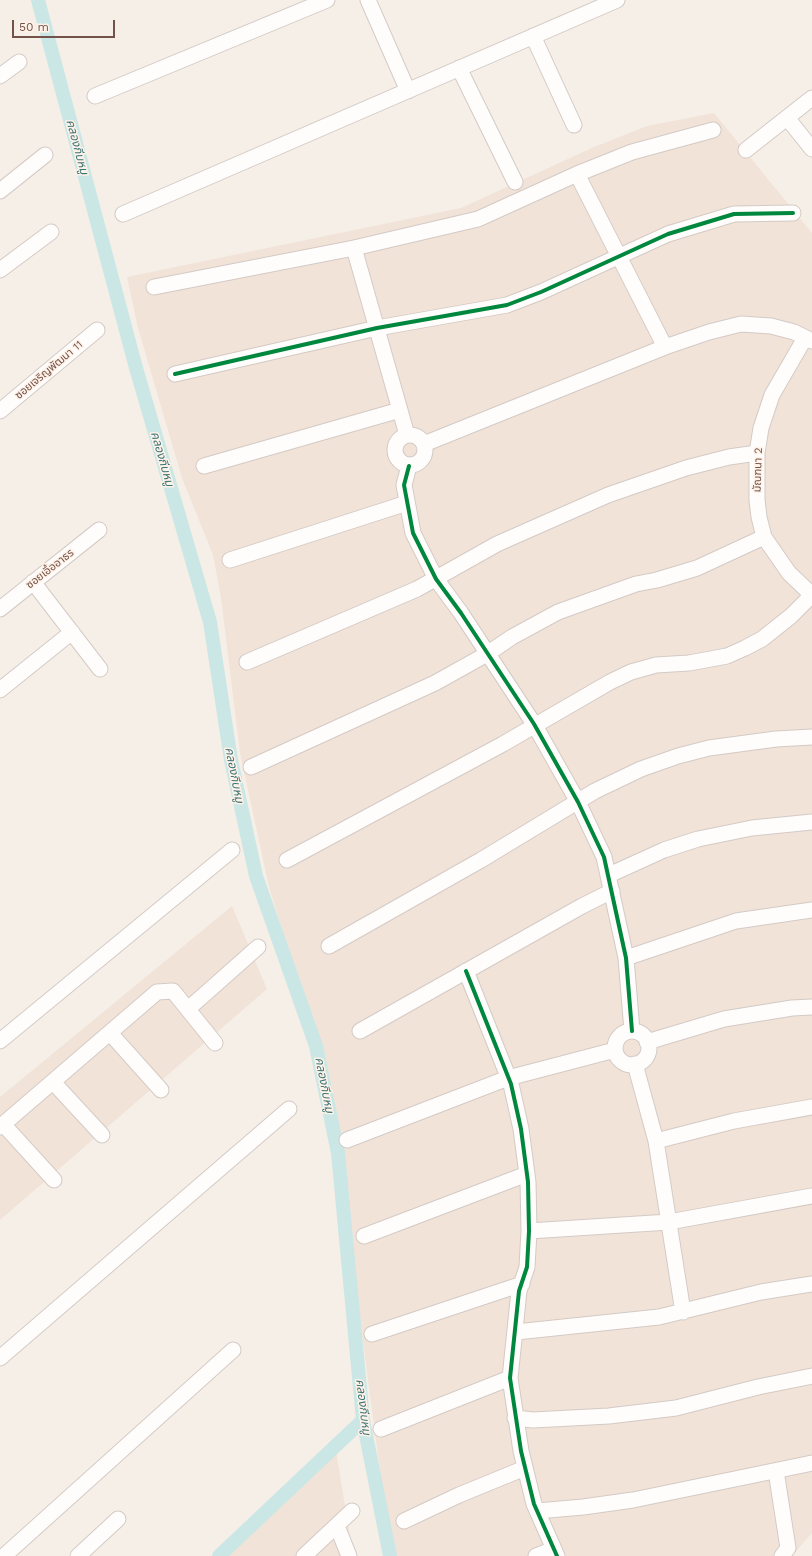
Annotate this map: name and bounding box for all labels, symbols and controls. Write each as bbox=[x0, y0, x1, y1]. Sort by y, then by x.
scale bar bbox=[14, 12, 117, 38]
text: 50 m bbox=[19, 20, 49, 34]
water label: คลองกีบหมู bbox=[63, 118, 91, 176]
street label: ซอยเจริญพัฒนา 11 bbox=[12, 338, 86, 402]
water label: คลองกีบหมู bbox=[147, 430, 177, 488]
street label: มัณฑนา 2 bbox=[751, 447, 765, 493]
street label: ซอยเอิ้ออาธร bbox=[24, 546, 76, 592]
water label: คลองกีบหมู bbox=[222, 746, 246, 804]
water label: คลองกีบหมู bbox=[312, 1056, 336, 1114]
water label: คลองกีบหมู bbox=[352, 1378, 374, 1436]

